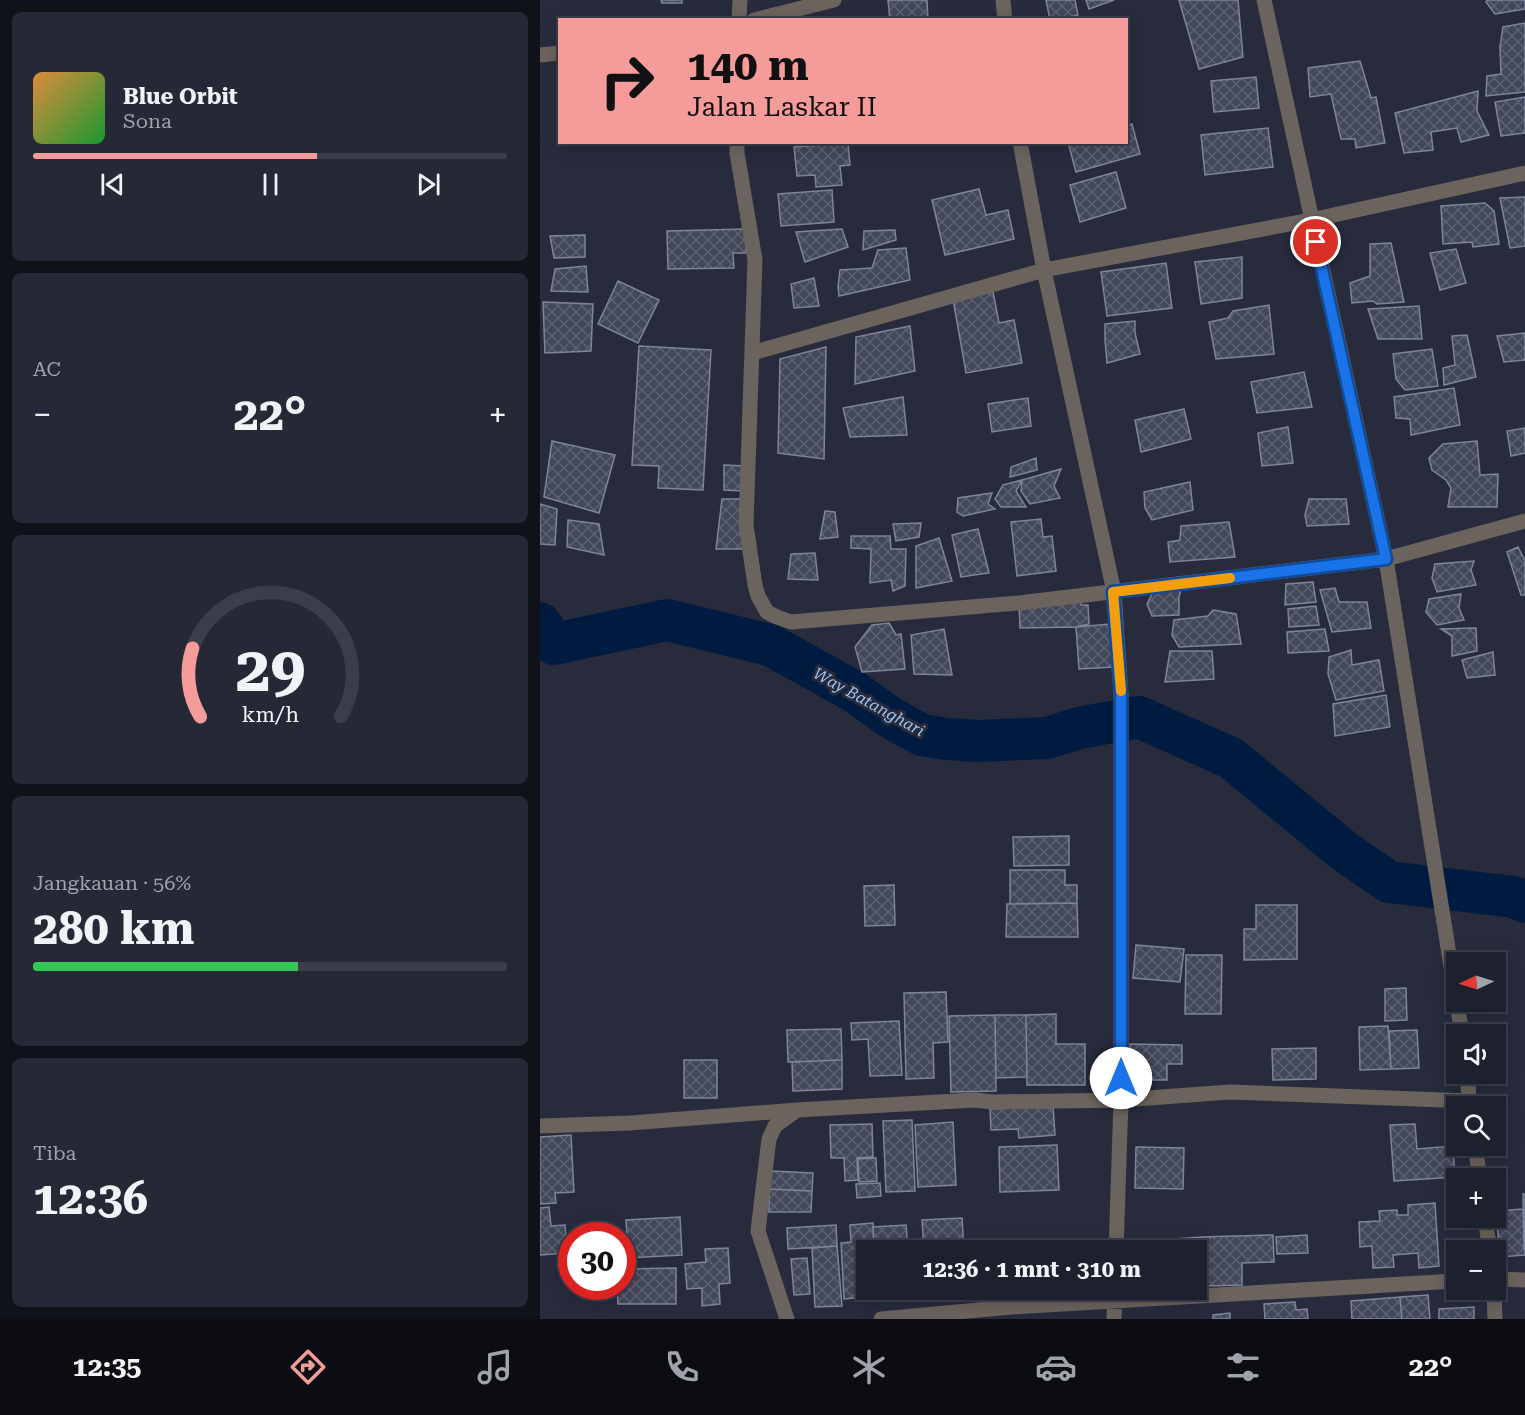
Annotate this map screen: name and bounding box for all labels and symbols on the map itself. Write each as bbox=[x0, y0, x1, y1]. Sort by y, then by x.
pin bbox=[1290, 216, 1341, 267]
water label: Way Batanghari bbox=[810, 664, 928, 740]
north arrow bbox=[1446, 952, 1506, 1012]
position arrow bbox=[1089, 1046, 1153, 1110]
speed limit sign: 30 bbox=[558, 1222, 636, 1300]

